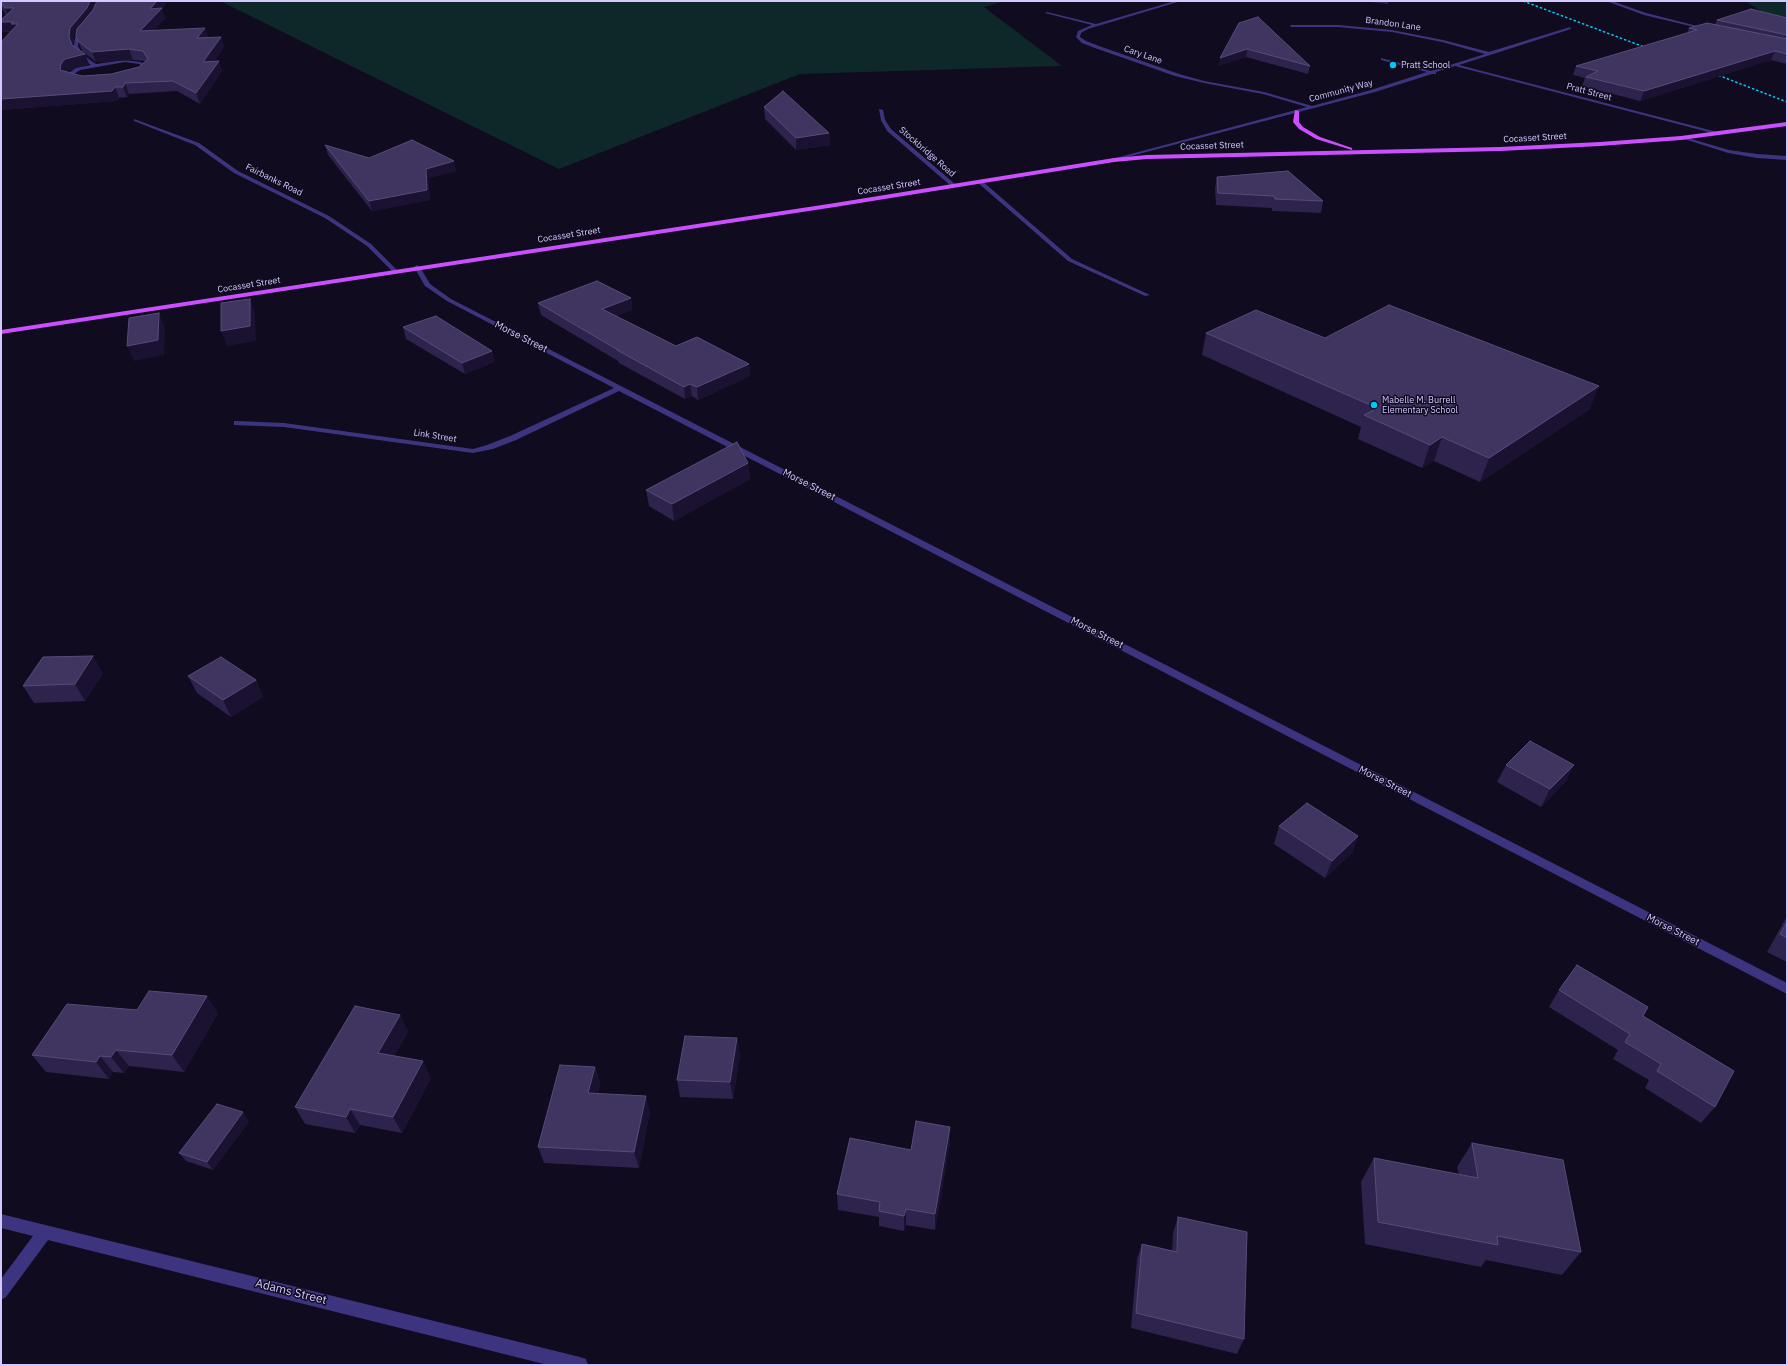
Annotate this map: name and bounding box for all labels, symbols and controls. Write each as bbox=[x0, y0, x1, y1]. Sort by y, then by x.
street label: Brandon Lane bbox=[1365, 15, 1421, 33]
street label: Cary Lane bbox=[1122, 43, 1164, 67]
marker: Pratt School bbox=[1388, 60, 1398, 70]
place label: Pratt School bbox=[1401, 60, 1450, 70]
street label: Community Way bbox=[1308, 77, 1374, 105]
street label: Pratt Street bbox=[1565, 81, 1613, 103]
street label: Stockbridge Road bbox=[897, 125, 957, 179]
street label: Cocasset Street bbox=[1503, 131, 1567, 145]
street label: Cocasset Street bbox=[1180, 139, 1244, 153]
street label: Fairbanks Road bbox=[244, 162, 304, 198]
street label: Cocasset Street bbox=[857, 177, 921, 197]
street label: Cocasset Street bbox=[537, 225, 601, 245]
street label: Cocasset Street bbox=[217, 275, 281, 295]
street label: Morse Street bbox=[493, 319, 549, 355]
place label: Mabelle M. Burrell Elementary School bbox=[1382, 395, 1458, 416]
marker: Mabelle M. Burrell Elementary School bbox=[1369, 400, 1379, 410]
street label: Link Street bbox=[413, 427, 457, 445]
street label: Morse Street bbox=[781, 467, 837, 503]
street label: Morse Street bbox=[1069, 615, 1125, 651]
street label: Morse Street bbox=[1357, 764, 1413, 800]
street label: Morse Street bbox=[1645, 912, 1701, 948]
street label: Adams Street bbox=[254, 1276, 328, 1308]

